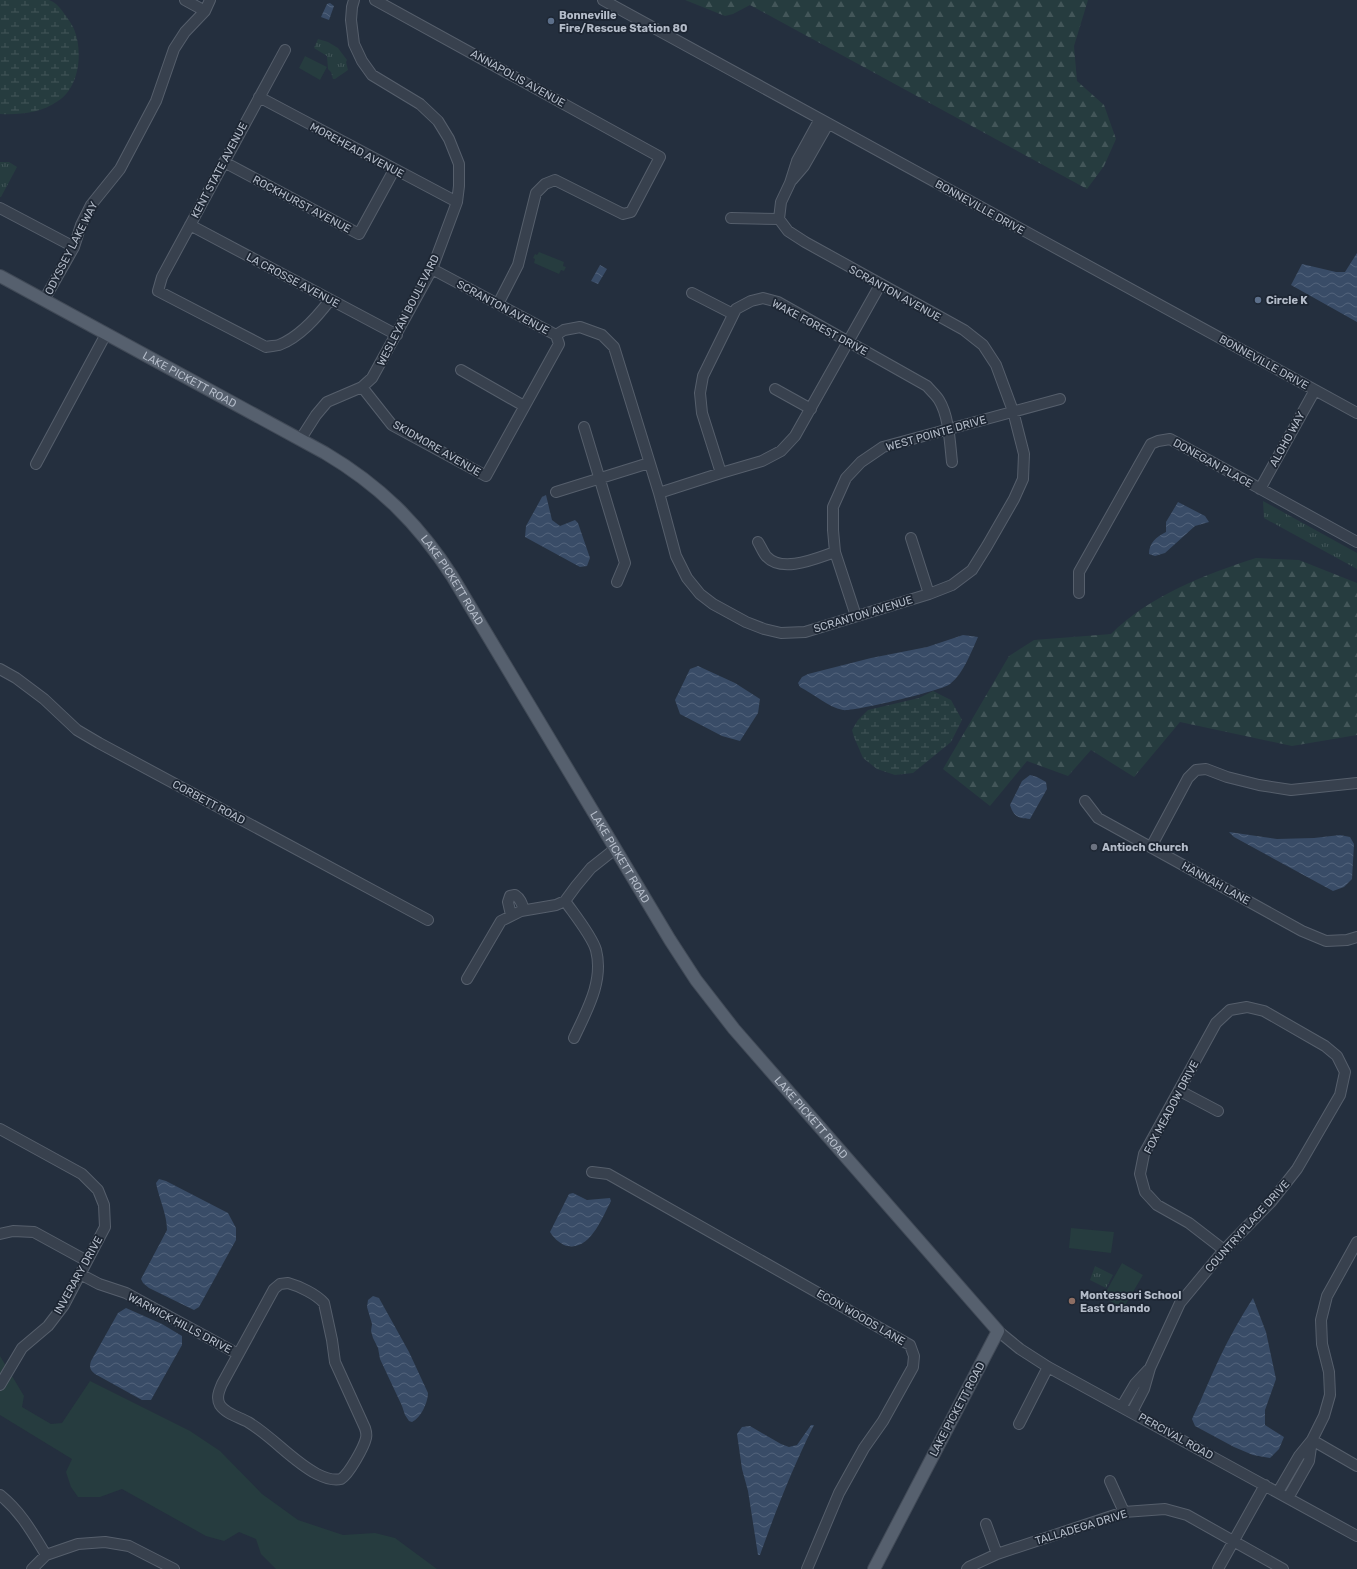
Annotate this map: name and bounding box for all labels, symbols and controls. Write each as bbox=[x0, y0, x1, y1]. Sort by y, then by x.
place label: Bonneville Fire/Rescue Station 80 bbox=[559, 9, 687, 35]
marker: Bonneville Fire/Rescue Station 80 bbox=[546, 16, 556, 26]
street label: ANNAPOLIS AVENUE bbox=[468, 47, 567, 110]
street label: KENT STATE AVENUE bbox=[189, 120, 250, 220]
street label: MOREHEAD AVENUE bbox=[308, 120, 406, 181]
street label: ROCKHURST AVENUE bbox=[250, 173, 353, 236]
street label: BONNEVILLE DRIVE bbox=[933, 177, 1027, 238]
street label: ODYSSEY LAKE WAY bbox=[42, 199, 101, 297]
street label: LA CROSSE AVENUE bbox=[244, 250, 342, 311]
street label: WESLEYAN BOULEVARD bbox=[375, 252, 442, 368]
street label: SCRANTON AVENUE bbox=[847, 263, 943, 324]
street label: SCRANTON AVENUE bbox=[454, 278, 552, 337]
place label: Circle K bbox=[1266, 294, 1308, 307]
marker: Circle K bbox=[1253, 295, 1263, 305]
street label: WAKE FOREST DRIVE bbox=[770, 297, 870, 358]
street label: BONNEVILLE DRIVE bbox=[1217, 332, 1311, 393]
street label: LAKE PICKETT ROAD bbox=[140, 349, 239, 411]
street label: ALOHO WAY bbox=[1267, 409, 1308, 469]
street label: WEST POINTE DRIVE bbox=[885, 413, 988, 454]
street label: SKIDMORE AVENUE bbox=[391, 418, 483, 479]
street label: DONEGAN PLACE bbox=[1171, 436, 1255, 491]
street label: LAKE PICKETT ROAD bbox=[418, 532, 486, 628]
street label: SCRANTON AVENUE bbox=[812, 593, 915, 636]
street label: CORBETT ROAD bbox=[170, 778, 247, 827]
street label: LAKE PICKETT ROAD bbox=[587, 809, 652, 905]
place label: Antioch Church bbox=[1102, 841, 1188, 854]
marker: Antioch Church bbox=[1089, 842, 1099, 852]
street label: HANNAH LANE bbox=[1179, 859, 1253, 908]
street label: FOX MEADOW DRIVE bbox=[1141, 1058, 1202, 1156]
street label: LAKE PICKETT ROAD bbox=[771, 1074, 850, 1162]
street label: COUNTRYPLACE DRIVE bbox=[1203, 1177, 1292, 1275]
street label: INVERARY DRIVE bbox=[52, 1234, 105, 1317]
street label: ECON WOODS LANE bbox=[814, 1287, 908, 1348]
place label: Montessori School East Orlando bbox=[1080, 1289, 1181, 1315]
street label: WARWICK HILLS DRIVE bbox=[126, 1291, 234, 1357]
marker: Montessori School East Orlando bbox=[1067, 1296, 1077, 1306]
street label: LAKE PICKETT ROAD bbox=[927, 1360, 988, 1459]
street label: PERCIVAL ROAD bbox=[1136, 1411, 1215, 1462]
street label: TALLADEGA DRIVE bbox=[1034, 1507, 1129, 1548]

